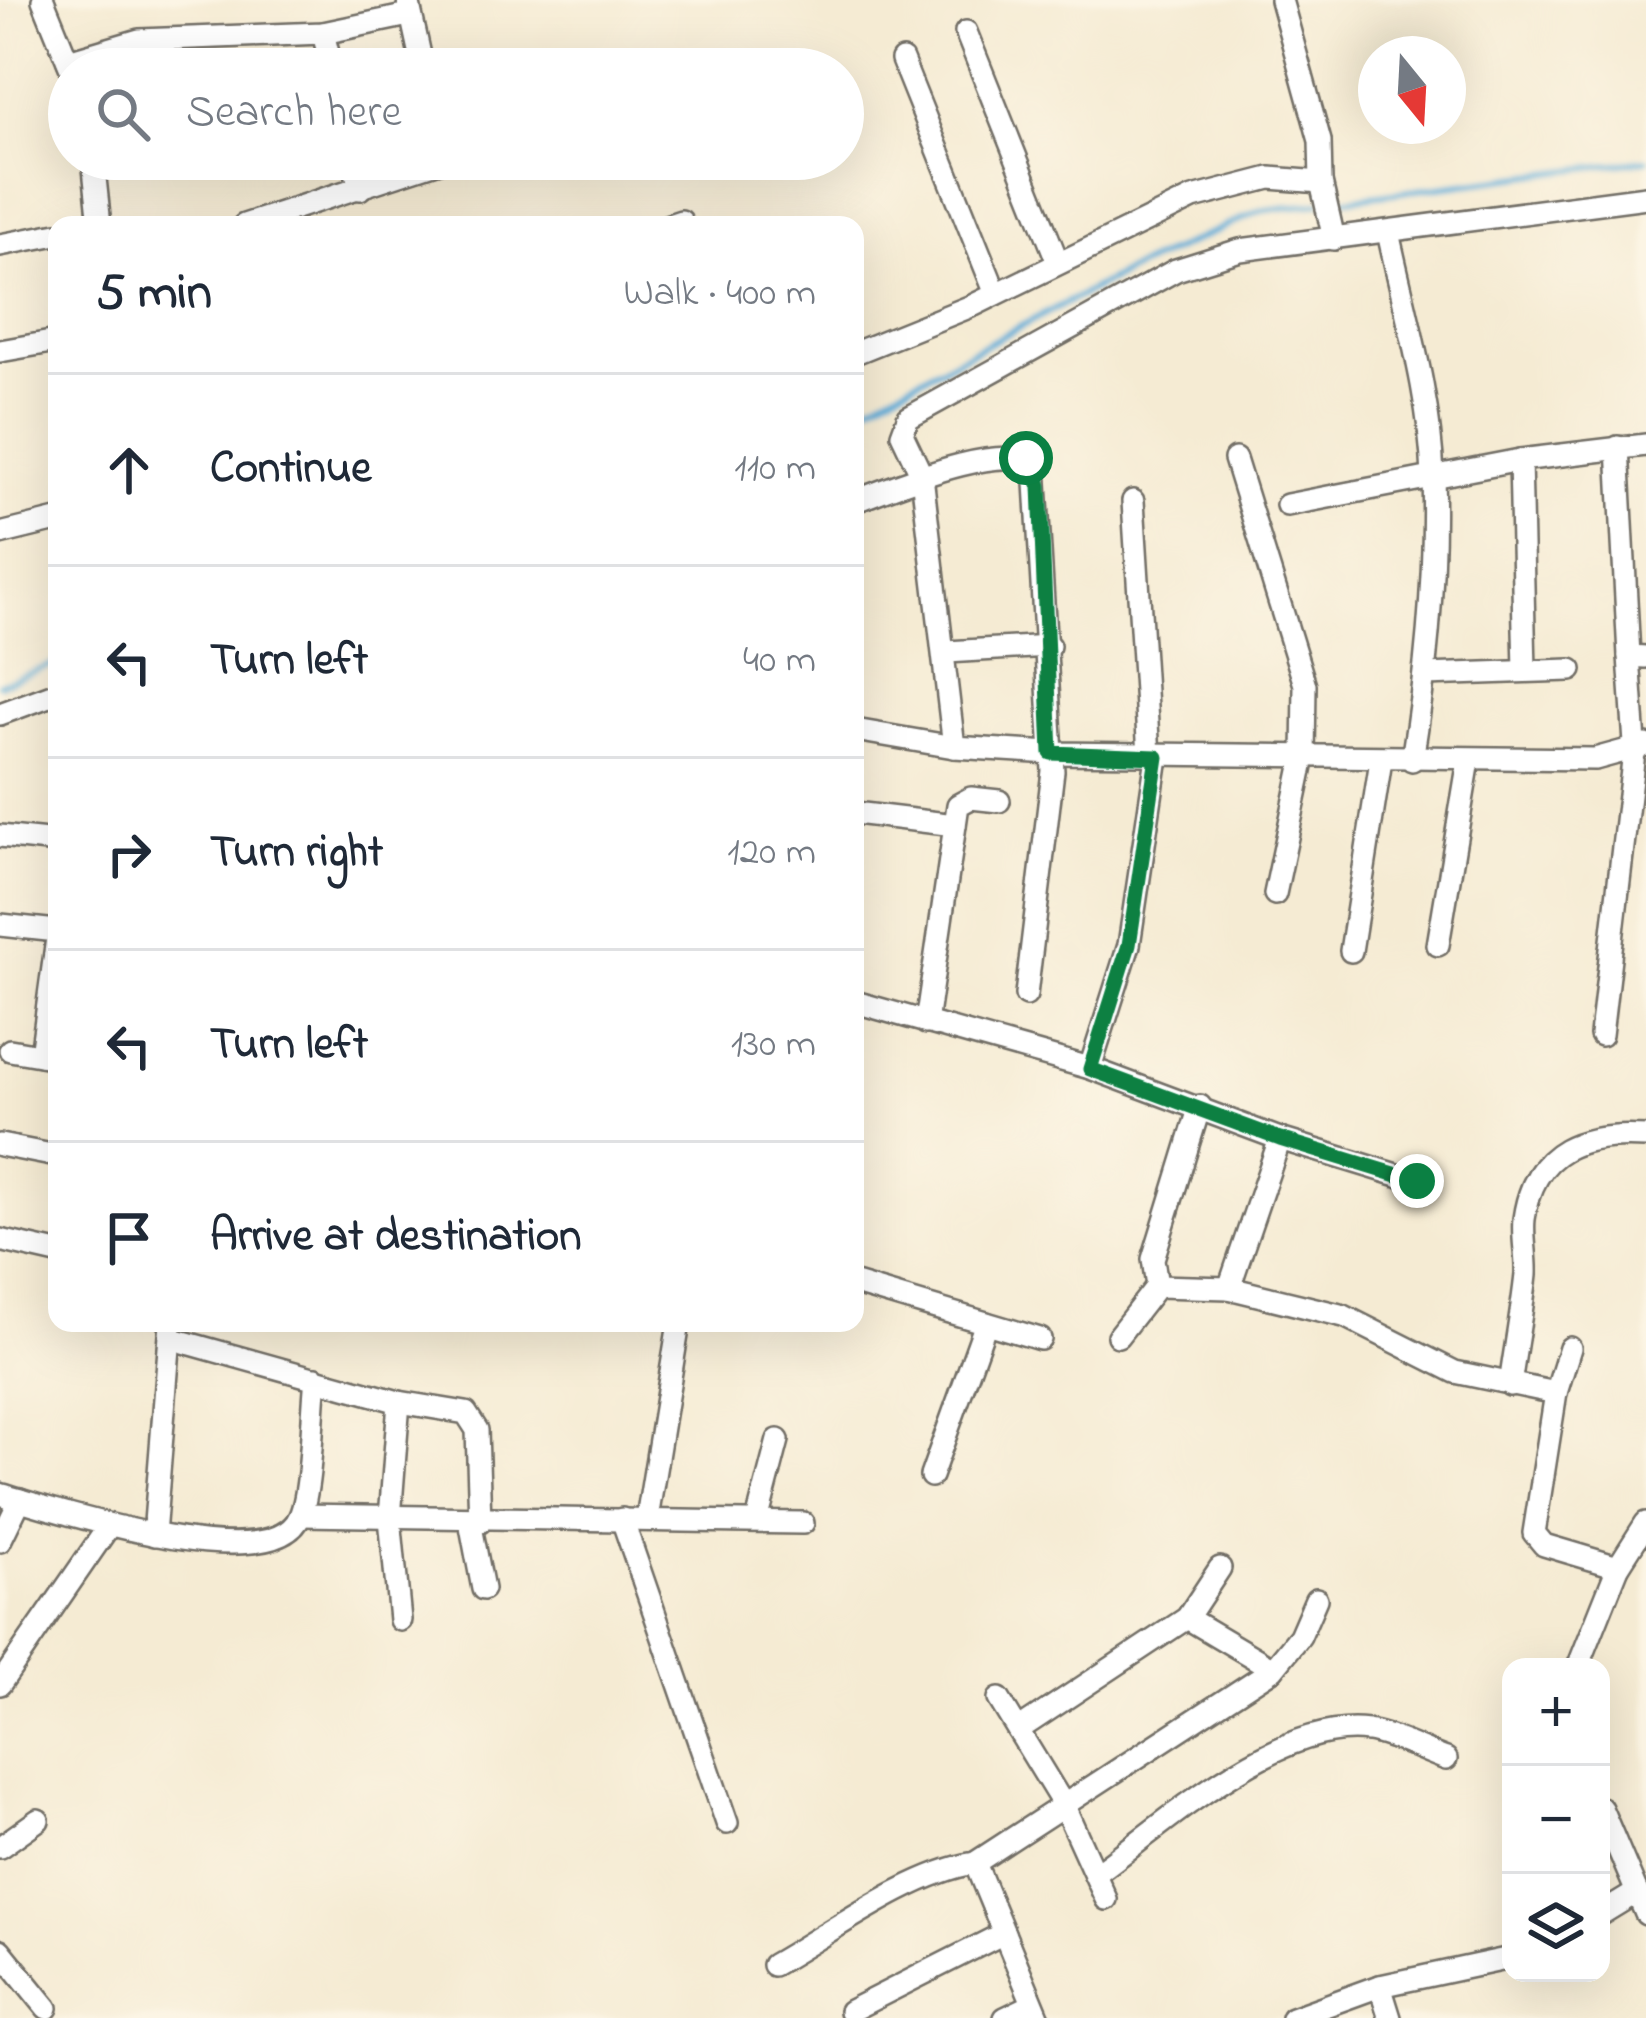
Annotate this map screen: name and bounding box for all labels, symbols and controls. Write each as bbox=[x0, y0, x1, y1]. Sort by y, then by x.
north arrow bbox=[1358, 36, 1466, 144]
search box bbox=[48, 48, 864, 180]
icon: search bbox=[90, 81, 156, 147]
text: Search here bbox=[186, 81, 402, 147]
text: 5 min bbox=[96, 257, 212, 332]
text: Walk · 400 m bbox=[623, 266, 816, 323]
route start bbox=[999, 431, 1053, 485]
icon: ahead bbox=[96, 437, 162, 503]
text: Continue bbox=[210, 437, 371, 503]
text: 110 m bbox=[734, 441, 816, 498]
icon: left bbox=[96, 629, 162, 695]
text: Turn left bbox=[210, 629, 368, 695]
text: 40 m bbox=[743, 633, 816, 690]
icon: right bbox=[96, 821, 162, 887]
text: Turn right bbox=[210, 821, 383, 887]
text: 120 m bbox=[727, 825, 816, 882]
icon: left bbox=[96, 1013, 162, 1079]
text: Turn left bbox=[210, 1013, 368, 1079]
text: 130 m bbox=[731, 1017, 816, 1074]
route end bbox=[1390, 1154, 1444, 1208]
icon: arrive bbox=[96, 1205, 162, 1271]
text: Arrive at destination bbox=[210, 1205, 581, 1271]
map controls bbox=[1502, 1658, 1610, 1982]
button: + bbox=[1502, 1658, 1610, 1766]
button: − bbox=[1502, 1766, 1610, 1874]
button: layers bbox=[1502, 1874, 1610, 1982]

